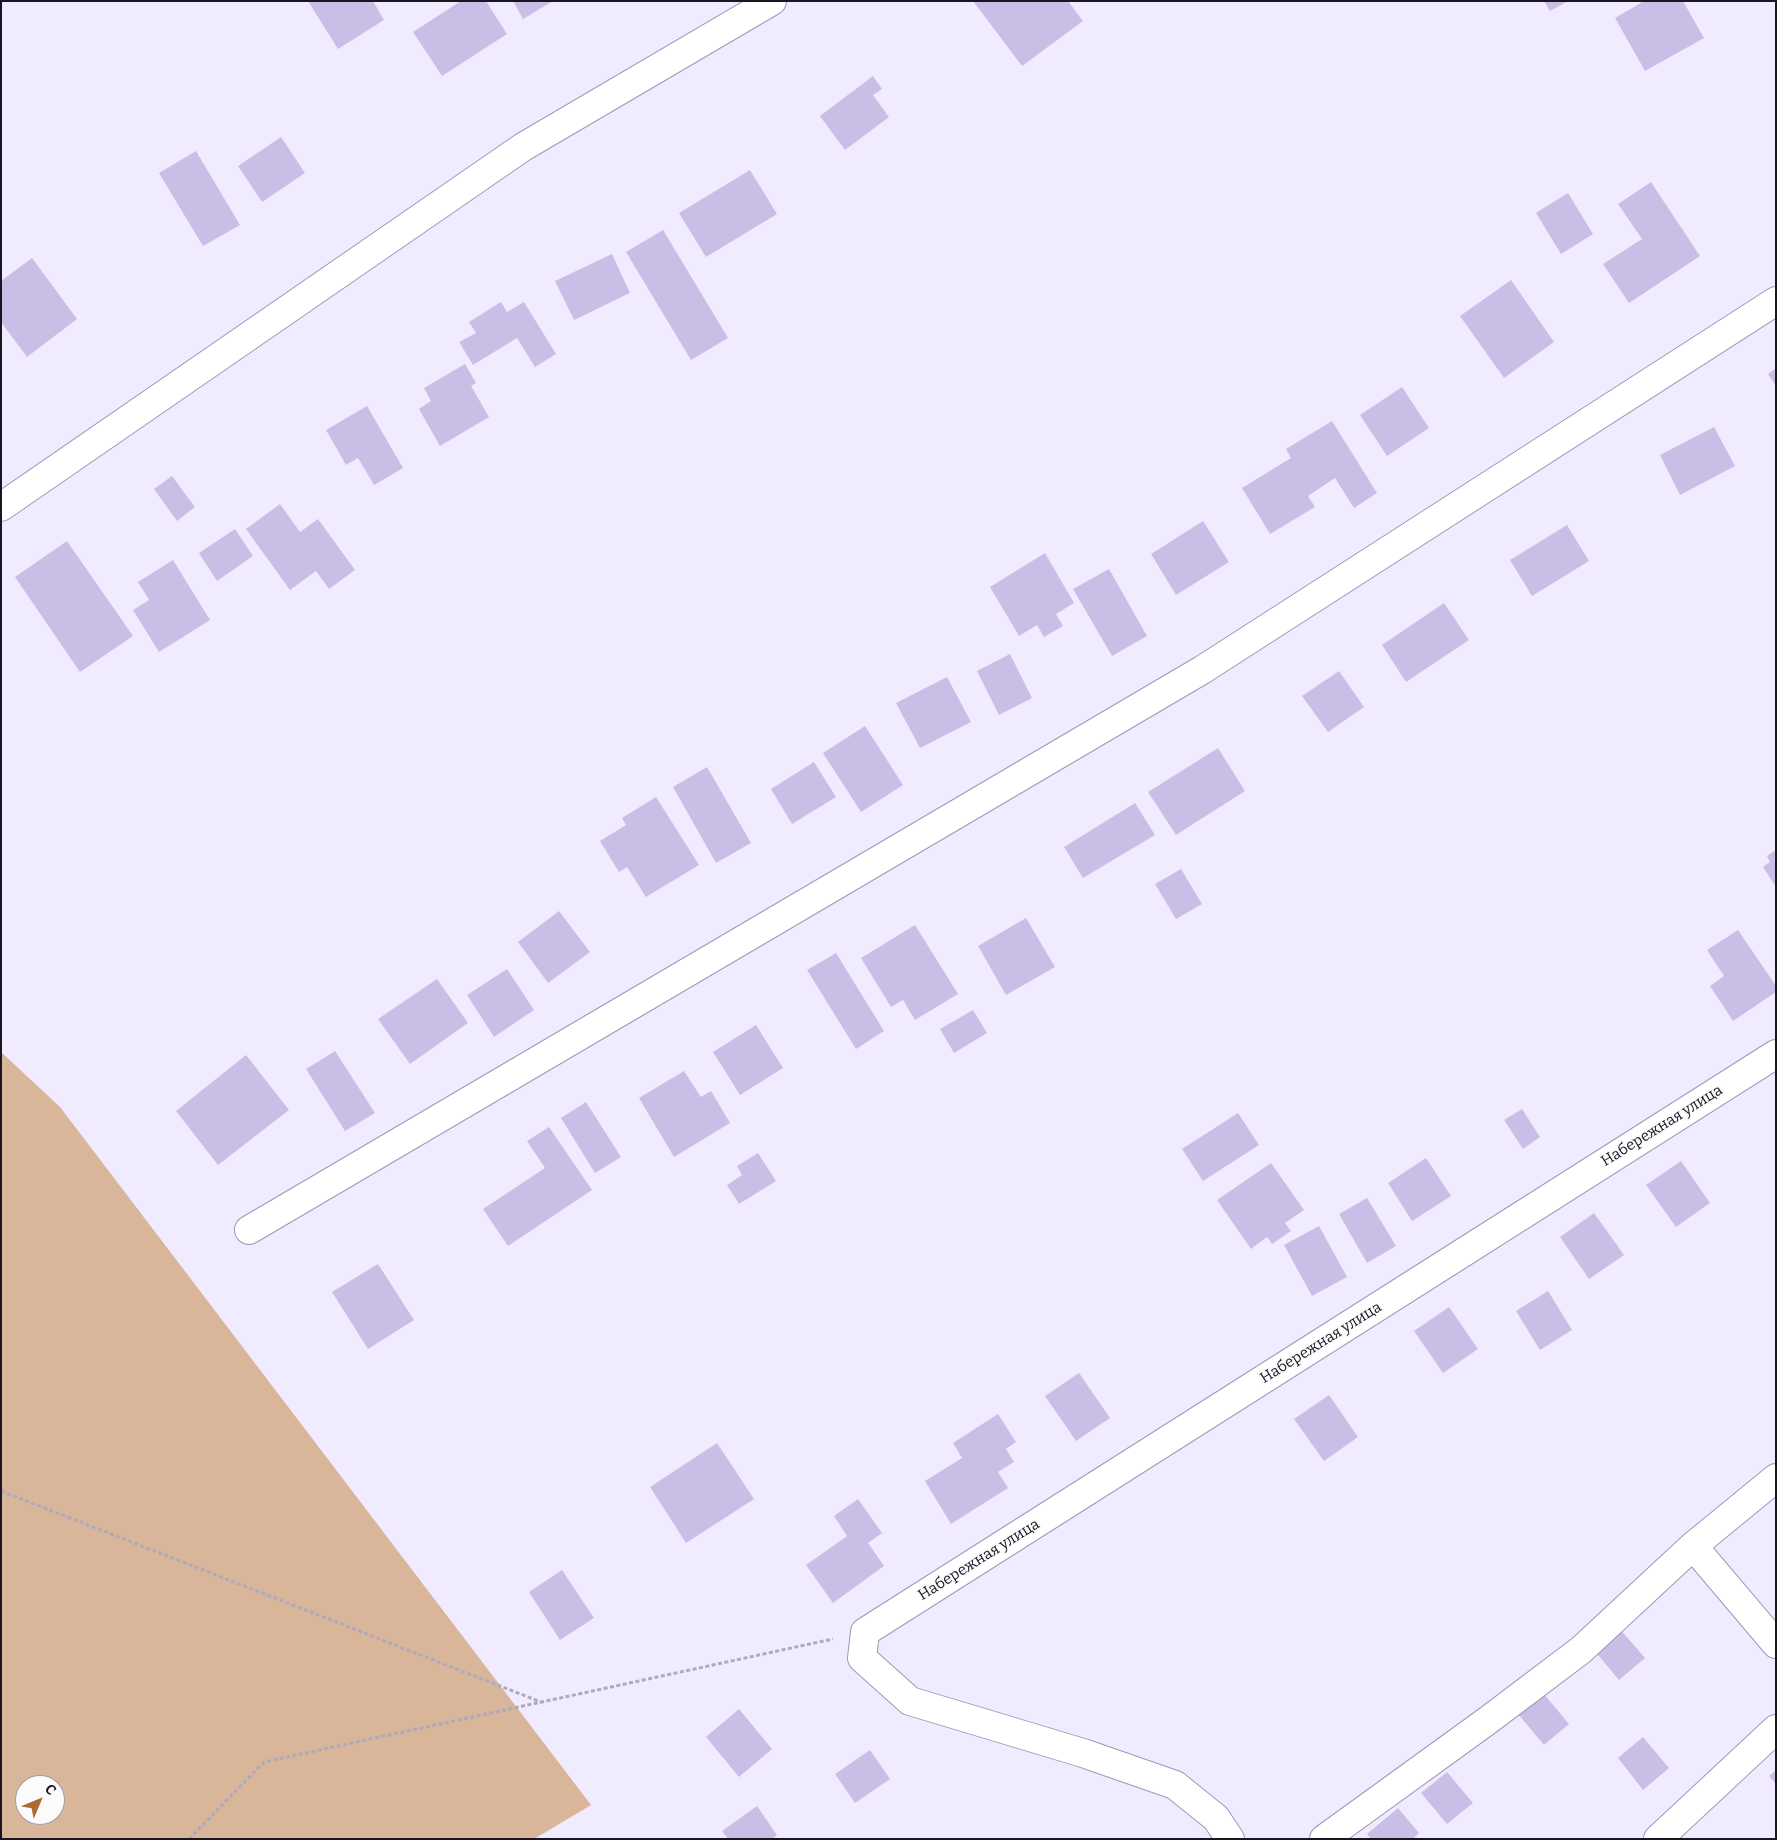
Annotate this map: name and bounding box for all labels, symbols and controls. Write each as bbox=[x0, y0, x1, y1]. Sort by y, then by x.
street label: Набережная улица bbox=[1598, 1081, 1726, 1171]
street label: Набережная улица bbox=[1257, 1298, 1385, 1388]
street label: Набережная улица bbox=[915, 1515, 1043, 1605]
north arrow bbox=[15, 1775, 65, 1825]
text: С bbox=[41, 1781, 59, 1799]

